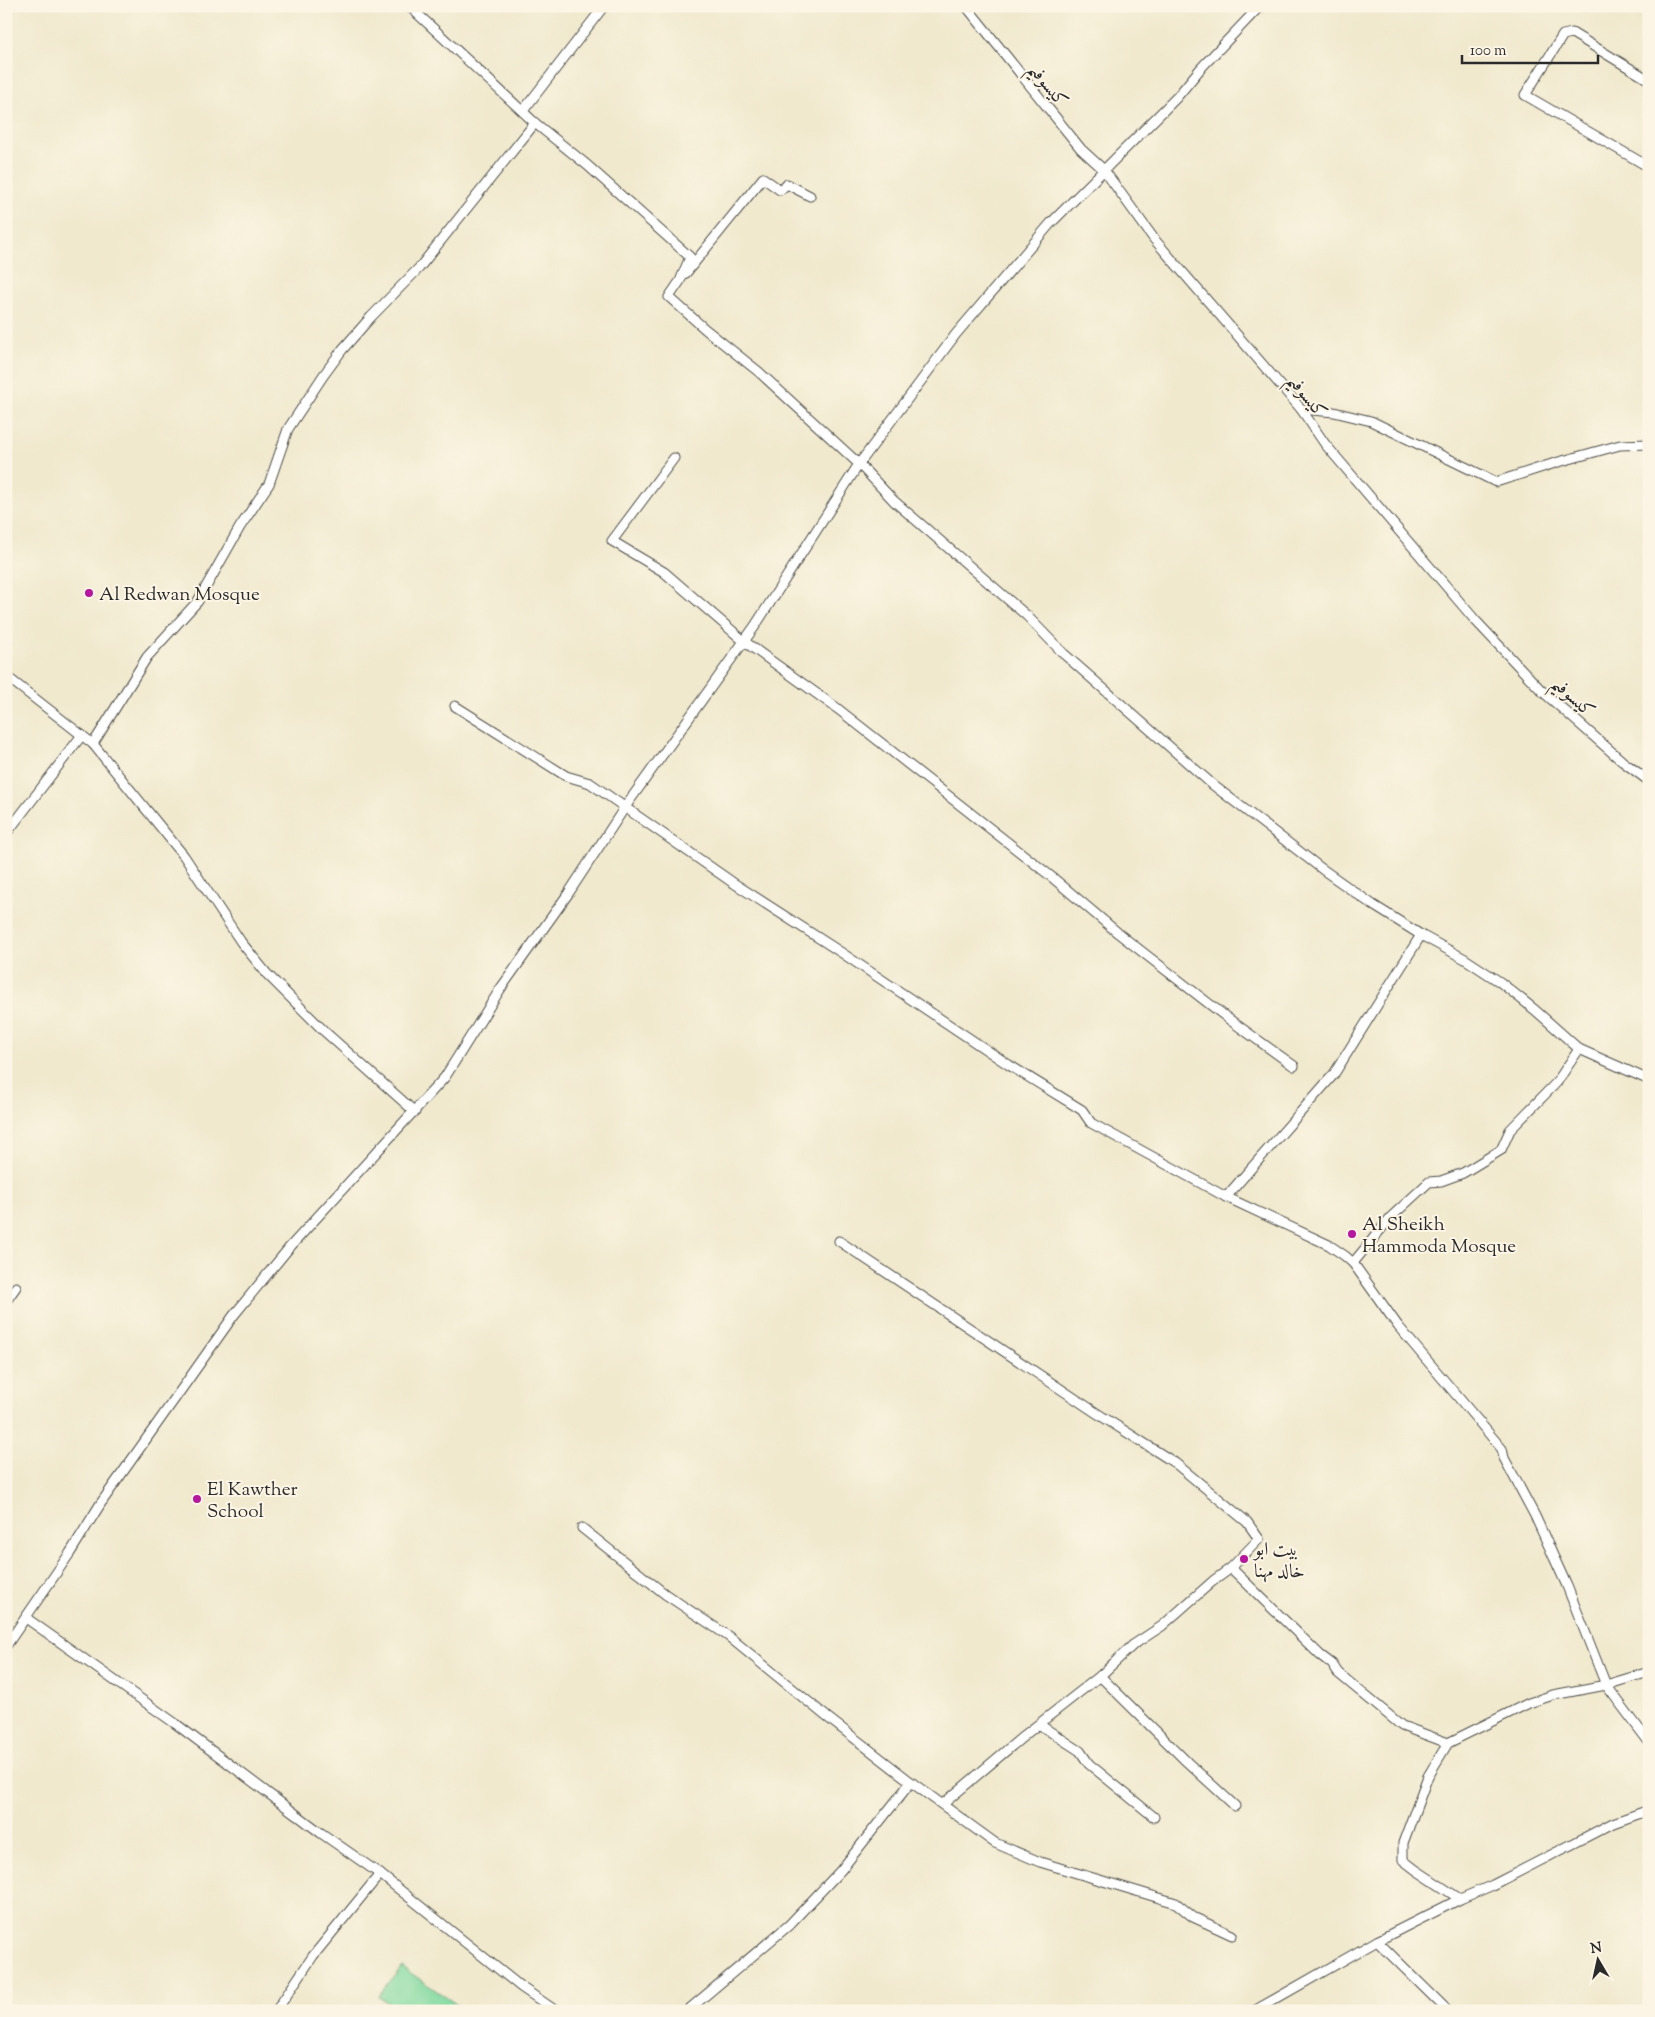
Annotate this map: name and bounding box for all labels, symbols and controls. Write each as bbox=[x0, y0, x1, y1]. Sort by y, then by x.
scale bar bbox=[1462, 32, 1599, 64]
text: 100 m bbox=[1470, 41, 1507, 62]
street label: كيسوفيم bbox=[1017, 57, 1074, 116]
street label: كيسوفيم bbox=[1276, 368, 1333, 427]
place label: Al Redwan Mosque bbox=[99, 582, 260, 609]
marker: Al Redwan Mosque bbox=[83, 587, 95, 599]
street label: كيسوفيم bbox=[1542, 671, 1600, 728]
place label: Al Sheikh Hammoda Mosque bbox=[1362, 1212, 1516, 1261]
marker: Al Sheikh Hammoda Mosque bbox=[1346, 1228, 1358, 1240]
place label: El Kawther School bbox=[207, 1477, 298, 1526]
marker: El Kawther School bbox=[191, 1493, 203, 1505]
place label: بيت ابو خالد مهنا bbox=[1252, 1537, 1305, 1586]
marker: بيت ابو خالد مهنا bbox=[1238, 1553, 1250, 1565]
north arrow bbox=[1572, 1934, 1622, 1984]
text: N bbox=[1589, 1938, 1603, 1960]

